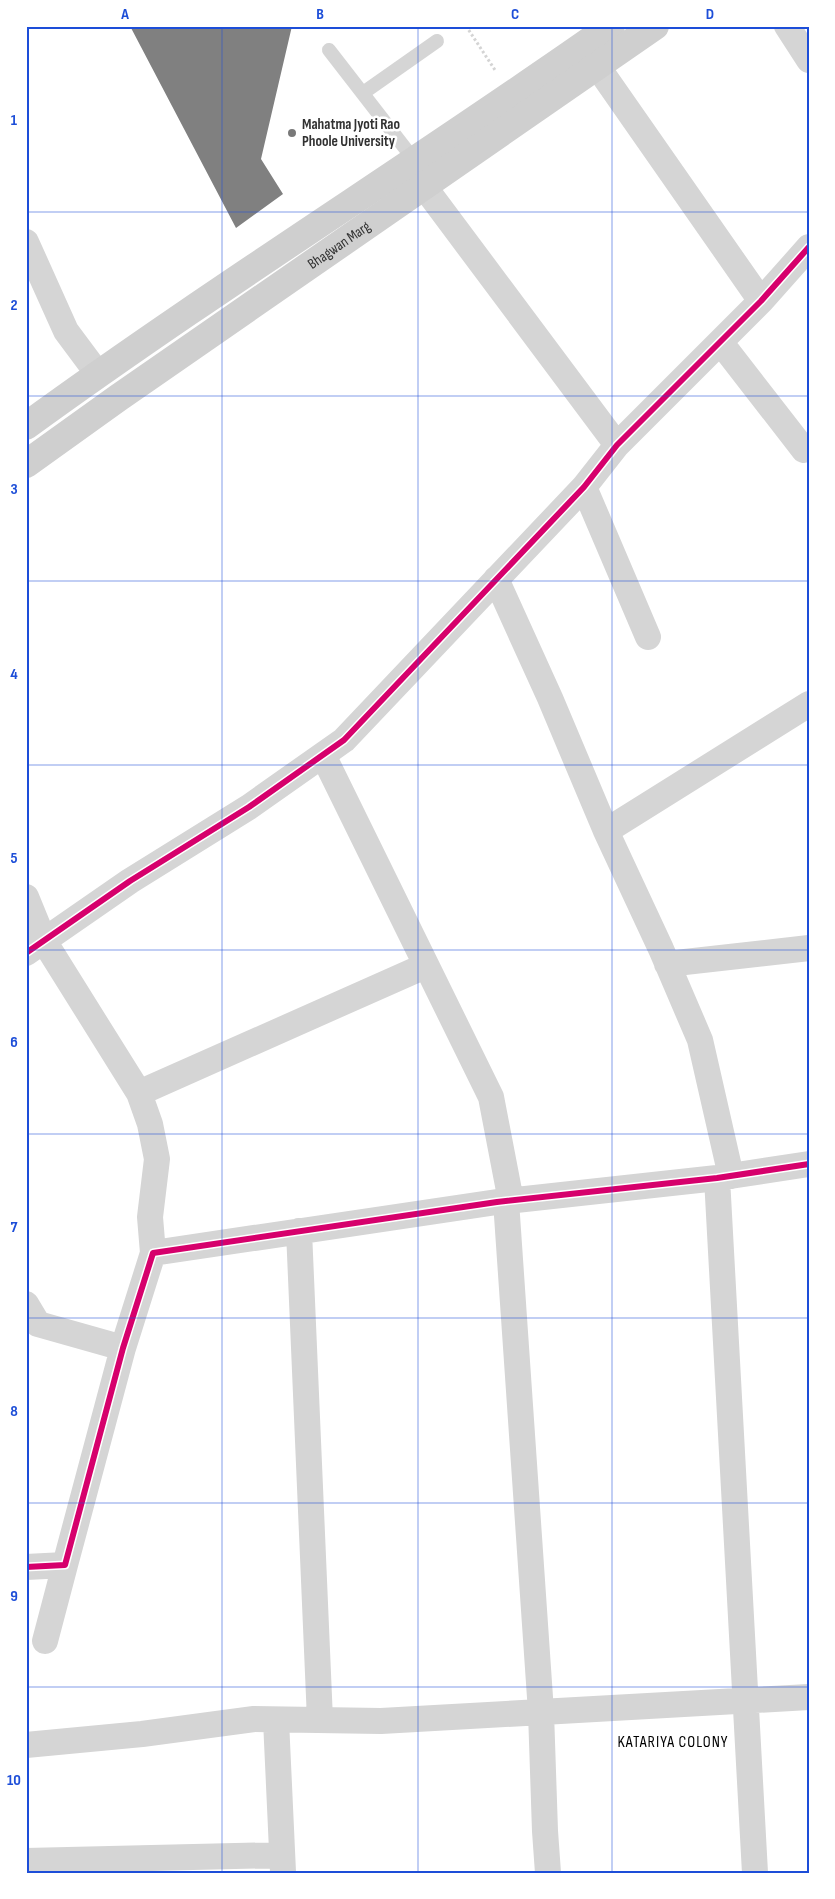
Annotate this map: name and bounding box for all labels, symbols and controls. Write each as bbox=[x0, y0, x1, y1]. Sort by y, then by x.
text: A bbox=[120, 5, 129, 24]
text: B bbox=[316, 5, 324, 24]
text: C bbox=[511, 5, 519, 24]
text: D bbox=[706, 5, 714, 24]
text: 1 bbox=[11, 111, 18, 130]
place label: Mahatma Jyoti Rao Phoole University bbox=[302, 115, 400, 151]
marker: Mahatma Jyoti Rao Phoole University bbox=[286, 127, 298, 139]
street label: Bhagwan Marg bbox=[304, 217, 374, 274]
text: 2 bbox=[10, 296, 18, 315]
text: 3 bbox=[10, 480, 18, 499]
text: 4 bbox=[10, 665, 18, 684]
text: 5 bbox=[10, 849, 18, 868]
text: 6 bbox=[10, 1033, 18, 1052]
text: 7 bbox=[11, 1218, 18, 1237]
text: 8 bbox=[10, 1402, 18, 1421]
text: 9 bbox=[10, 1587, 18, 1606]
district label: KATARIYA COLONY bbox=[617, 1733, 729, 1752]
text: 10 bbox=[7, 1771, 21, 1790]

